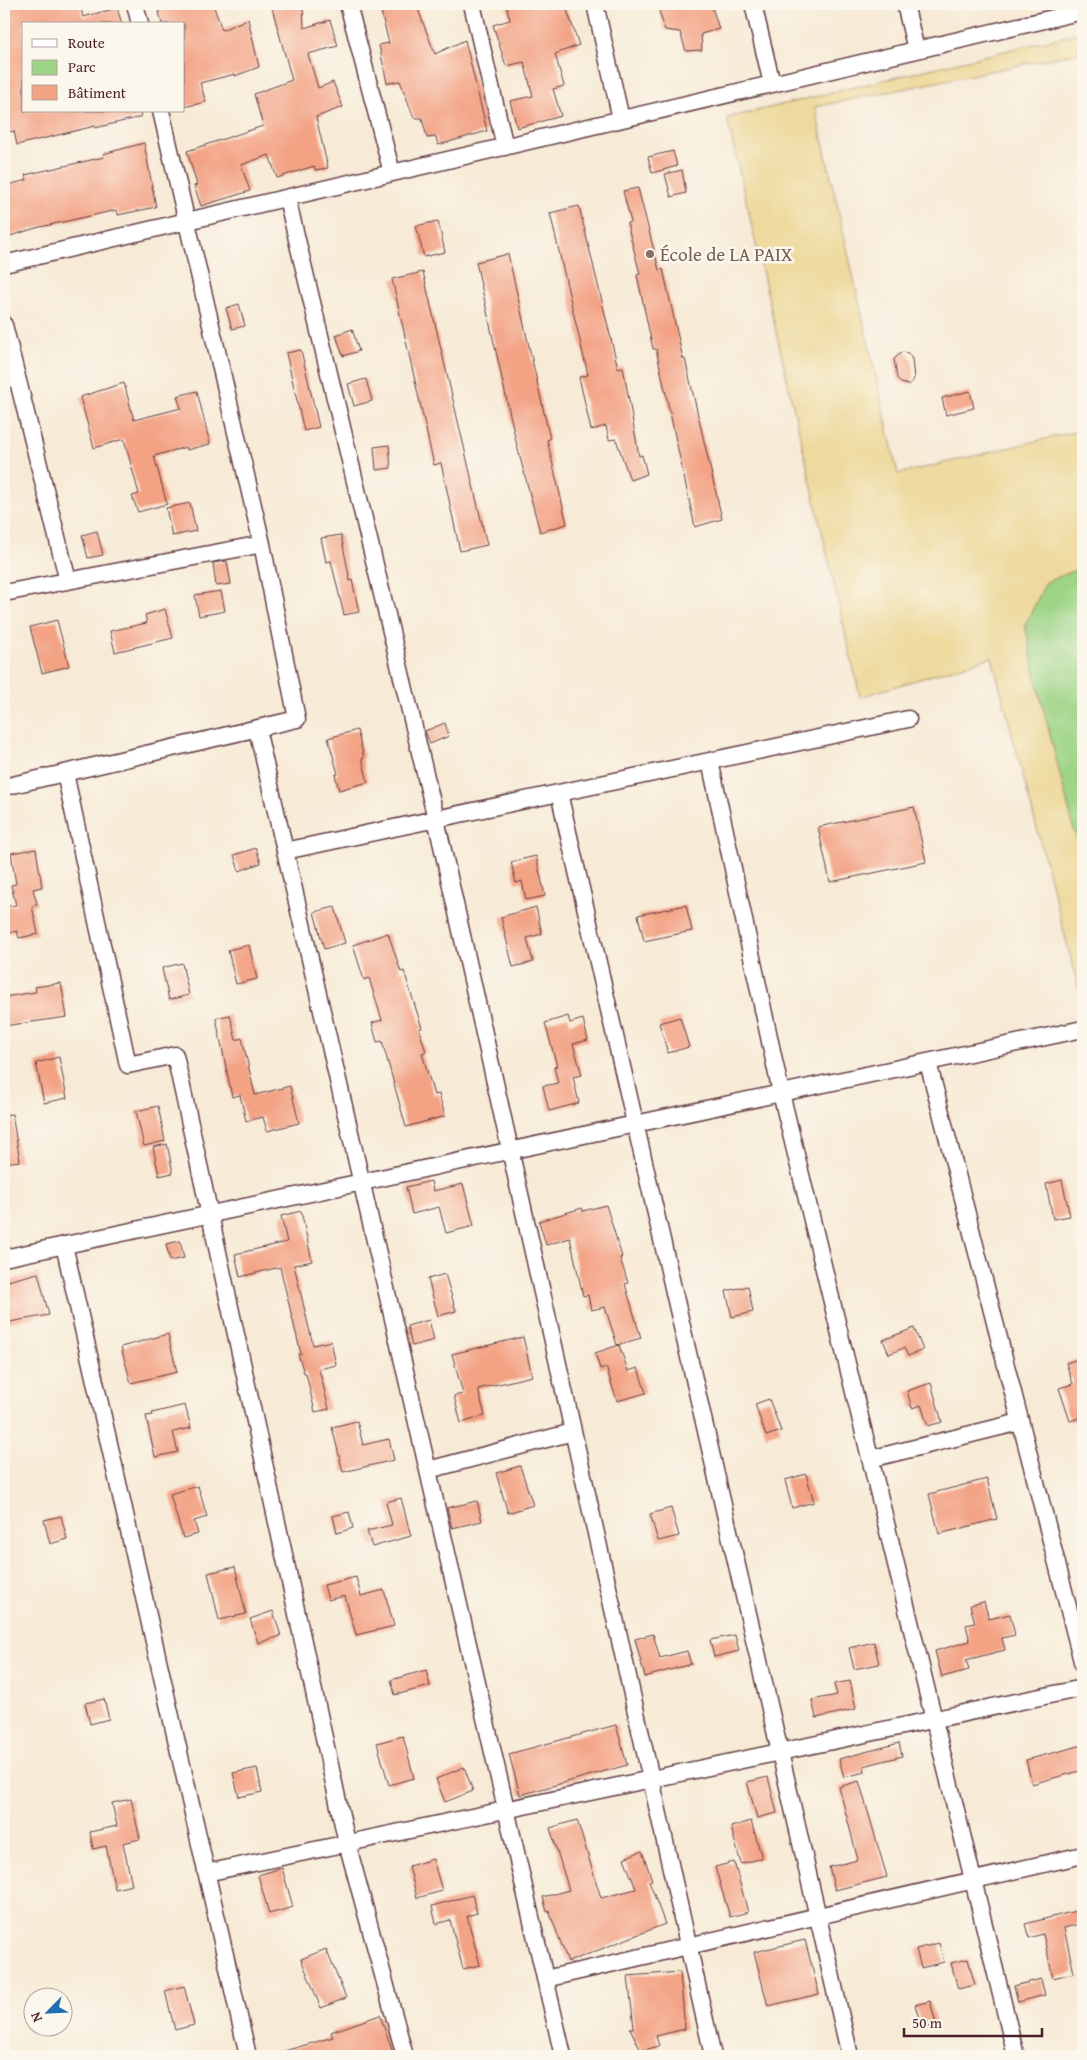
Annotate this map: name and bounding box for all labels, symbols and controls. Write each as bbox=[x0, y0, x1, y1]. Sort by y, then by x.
legend bbox=[22, 22, 185, 112]
text: Route bbox=[68, 32, 105, 53]
text: Parc bbox=[68, 56, 96, 77]
text: Bâtiment bbox=[68, 82, 127, 103]
place label: École de LA PAIX bbox=[660, 240, 793, 268]
marker: École de LA PAIX bbox=[644, 248, 656, 260]
north arrow bbox=[22, 1988, 72, 2038]
scale bar bbox=[904, 2005, 1042, 2037]
text: N bbox=[25, 2008, 47, 2026]
text: 50 m bbox=[912, 2012, 943, 2033]

